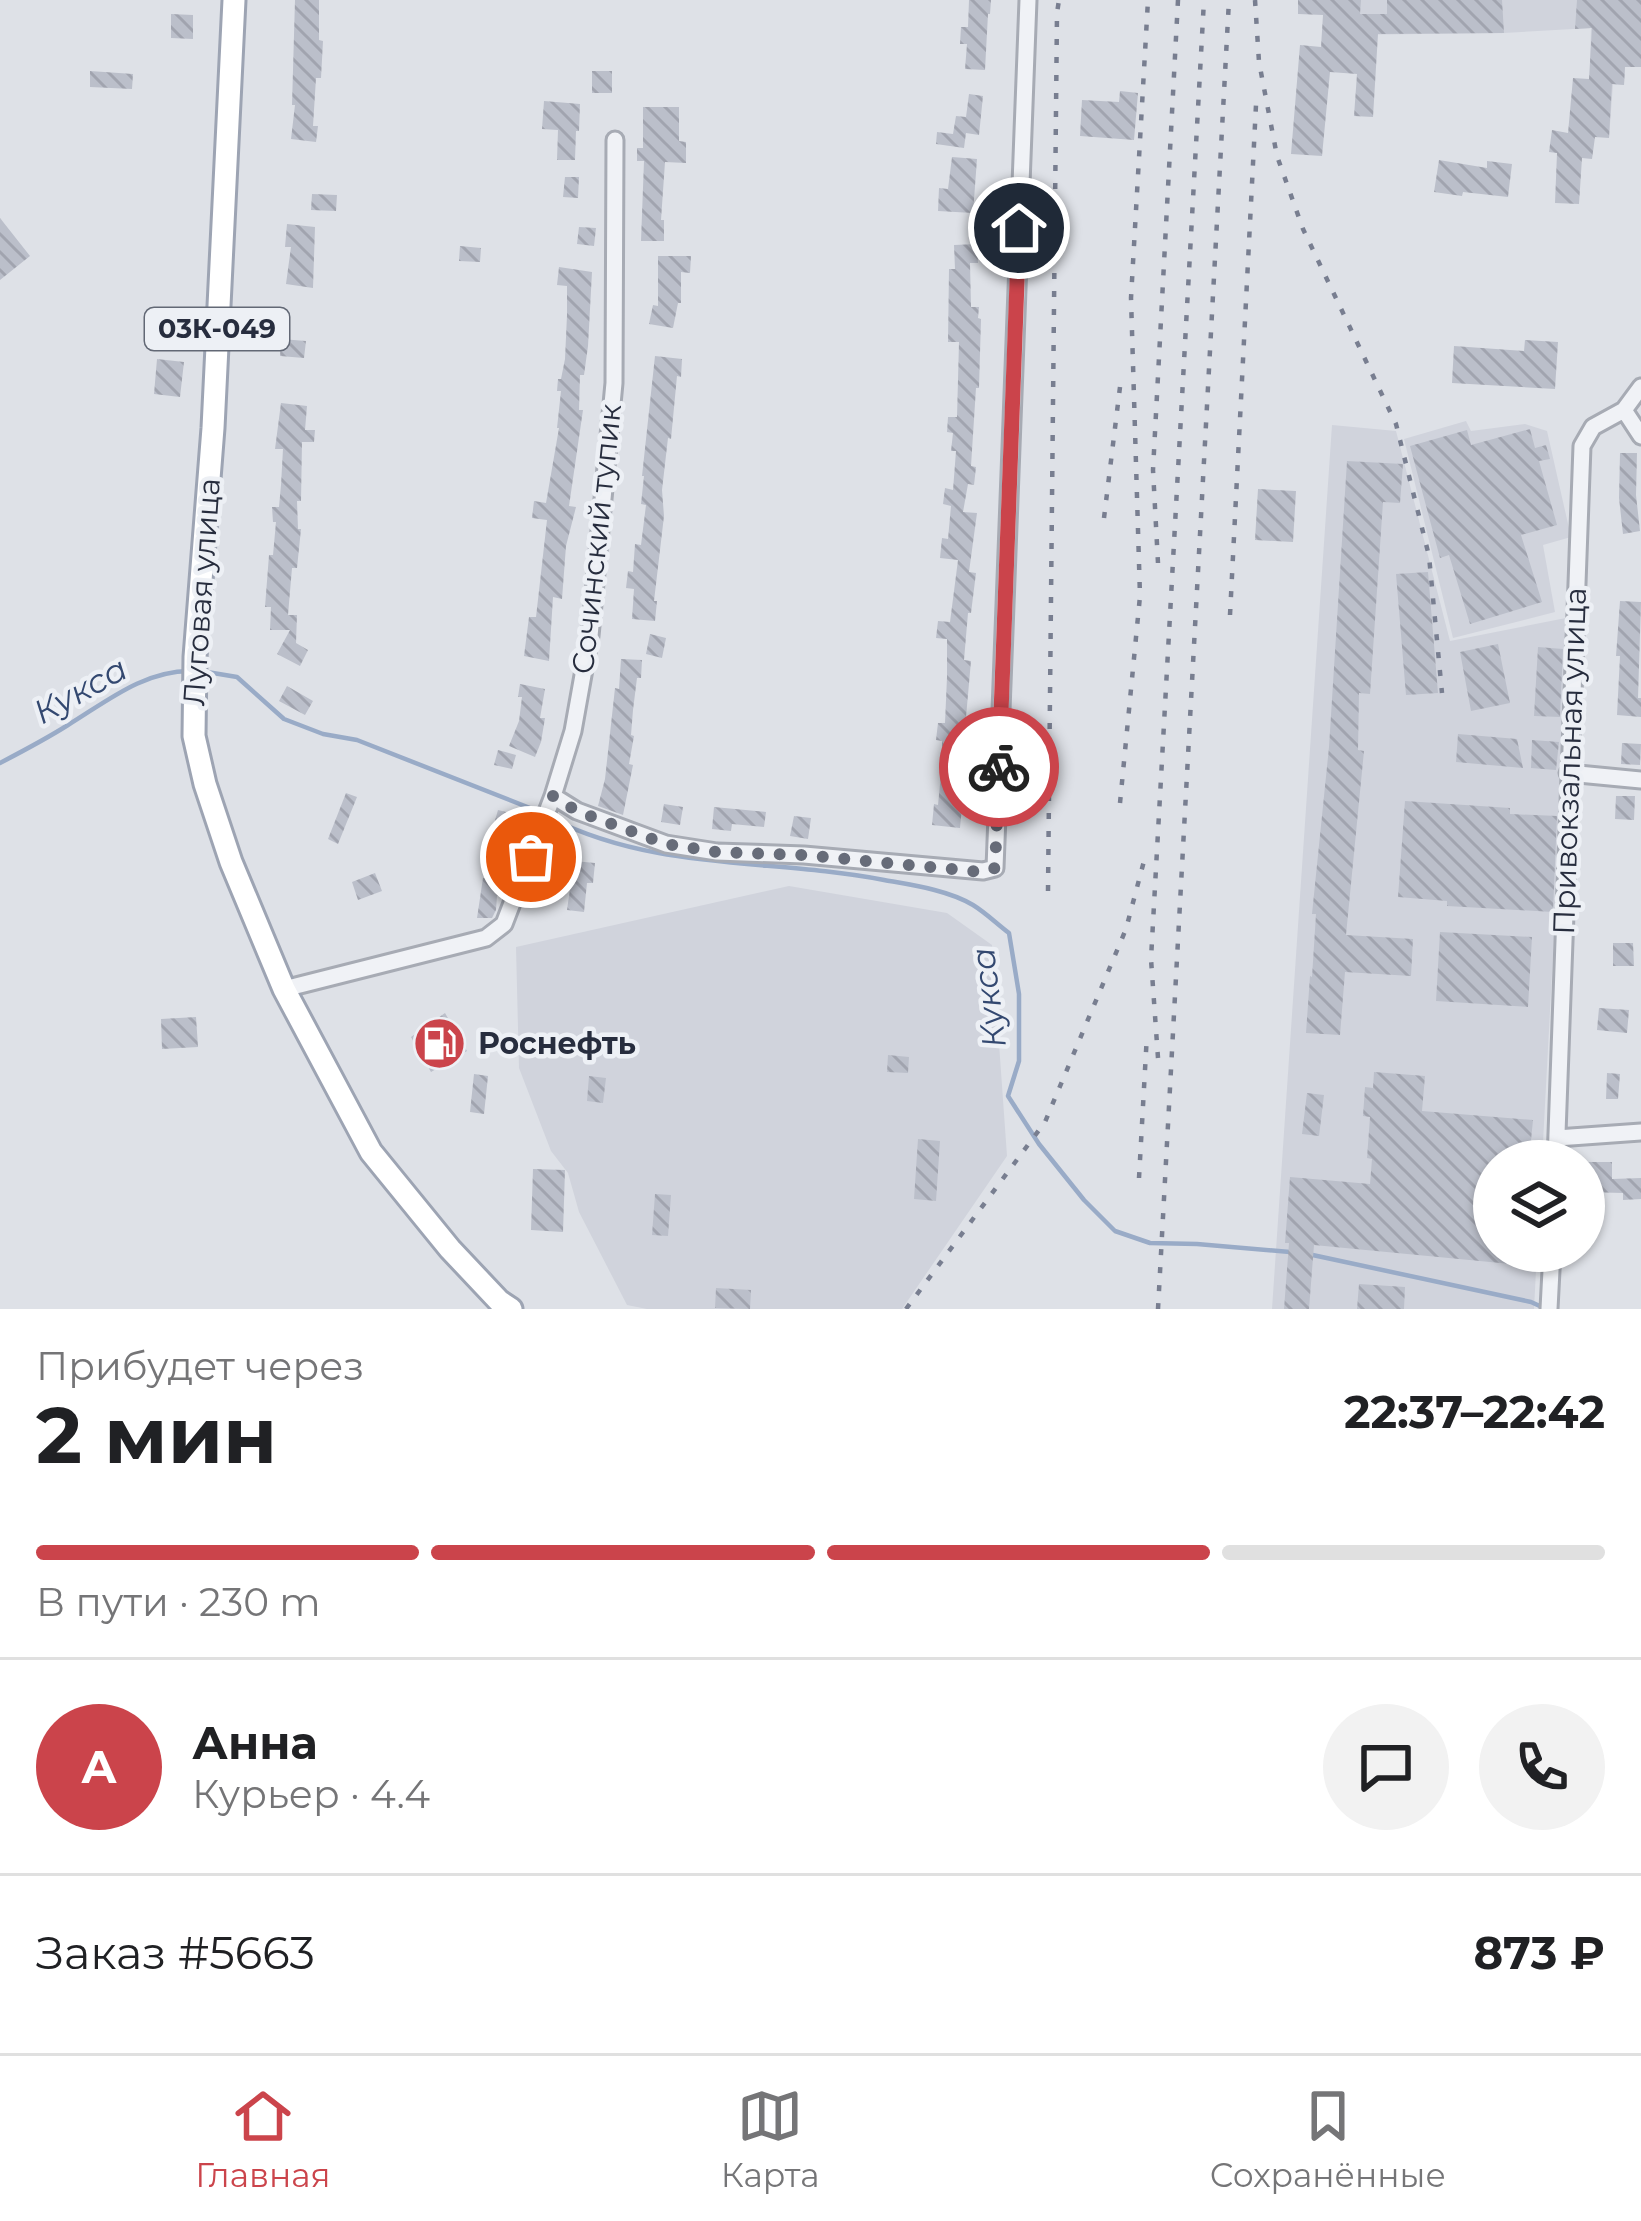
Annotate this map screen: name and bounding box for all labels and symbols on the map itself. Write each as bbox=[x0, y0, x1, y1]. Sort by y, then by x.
pin bbox=[968, 177, 1070, 279]
road number: 03К-049 bbox=[145, 308, 289, 350]
street label: Сочинский тупик bbox=[564, 401, 629, 676]
street label: Луговая улица bbox=[175, 477, 228, 707]
street label: Привокзальная улица bbox=[1545, 587, 1594, 935]
water label: Кукса bbox=[26, 648, 134, 732]
courier bbox=[939, 707, 1059, 827]
pin bbox=[480, 806, 582, 908]
water label: Кукса bbox=[962, 946, 1014, 1050]
fuel station icon: Роснефть bbox=[411, 1016, 467, 1072]
place label: Роснефть bbox=[478, 1025, 636, 1062]

